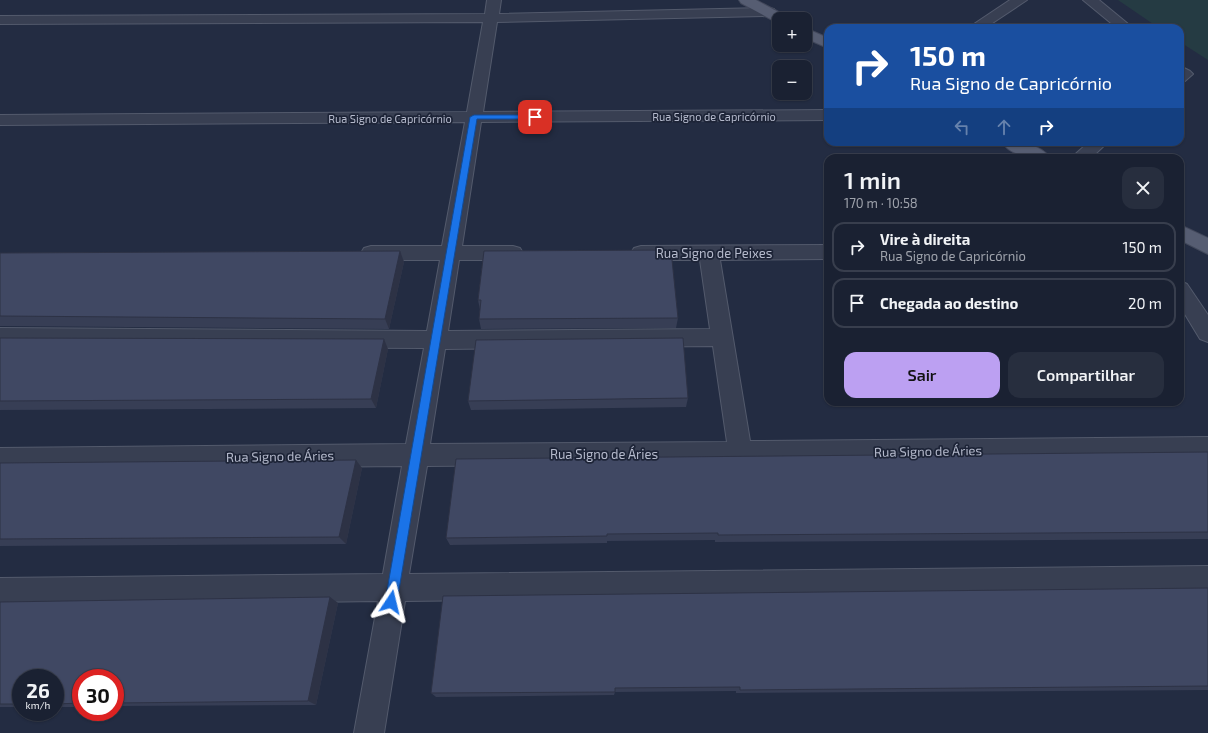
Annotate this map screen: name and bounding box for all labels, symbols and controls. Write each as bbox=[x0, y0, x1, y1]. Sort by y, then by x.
map controls bbox=[772, 12, 812, 100]
button: + bbox=[772, 12, 812, 52]
text: 150 m bbox=[910, 38, 986, 72]
icon: right bbox=[844, 40, 896, 92]
button: − bbox=[772, 60, 812, 100]
text: Rua Signo de Capricórnio bbox=[910, 72, 1112, 94]
pin bbox=[518, 100, 552, 134]
icon: arrive bbox=[524, 106, 546, 128]
street label: Rua Signo de Capricórnio bbox=[652, 110, 776, 123]
street label: Rua Signo de Capricórnio bbox=[328, 112, 452, 125]
icon: left bbox=[951, 116, 973, 138]
icon: ahead bbox=[993, 116, 1015, 138]
icon: right bbox=[1035, 116, 1057, 138]
text: 1 min bbox=[844, 165, 901, 194]
button: close bbox=[1122, 167, 1164, 209]
text: 170 m · 10:58 bbox=[844, 195, 918, 211]
text: Vire à direita bbox=[880, 230, 970, 248]
icon: right bbox=[846, 236, 868, 258]
text: 150 m bbox=[1122, 238, 1162, 256]
street label: Rua Signo de Peixes bbox=[656, 245, 772, 261]
text: Rua Signo de Capricórnio bbox=[880, 248, 1026, 264]
icon: arrive bbox=[846, 292, 868, 314]
text: Chegada ao destino bbox=[880, 294, 1018, 312]
text: 20 m bbox=[1128, 294, 1162, 312]
button: Sair bbox=[844, 352, 1000, 398]
button: Compartilhar bbox=[1008, 352, 1164, 398]
street label: Rua Signo de Áries bbox=[874, 441, 982, 460]
street label: Rua Signo de Áries bbox=[550, 445, 658, 462]
street label: Rua Signo de Áries bbox=[226, 446, 334, 465]
position arrow bbox=[370, 581, 412, 623]
speed limit sign: 30 bbox=[72, 669, 124, 721]
text: 26 bbox=[26, 678, 50, 702]
text: km/h bbox=[26, 699, 50, 711]

